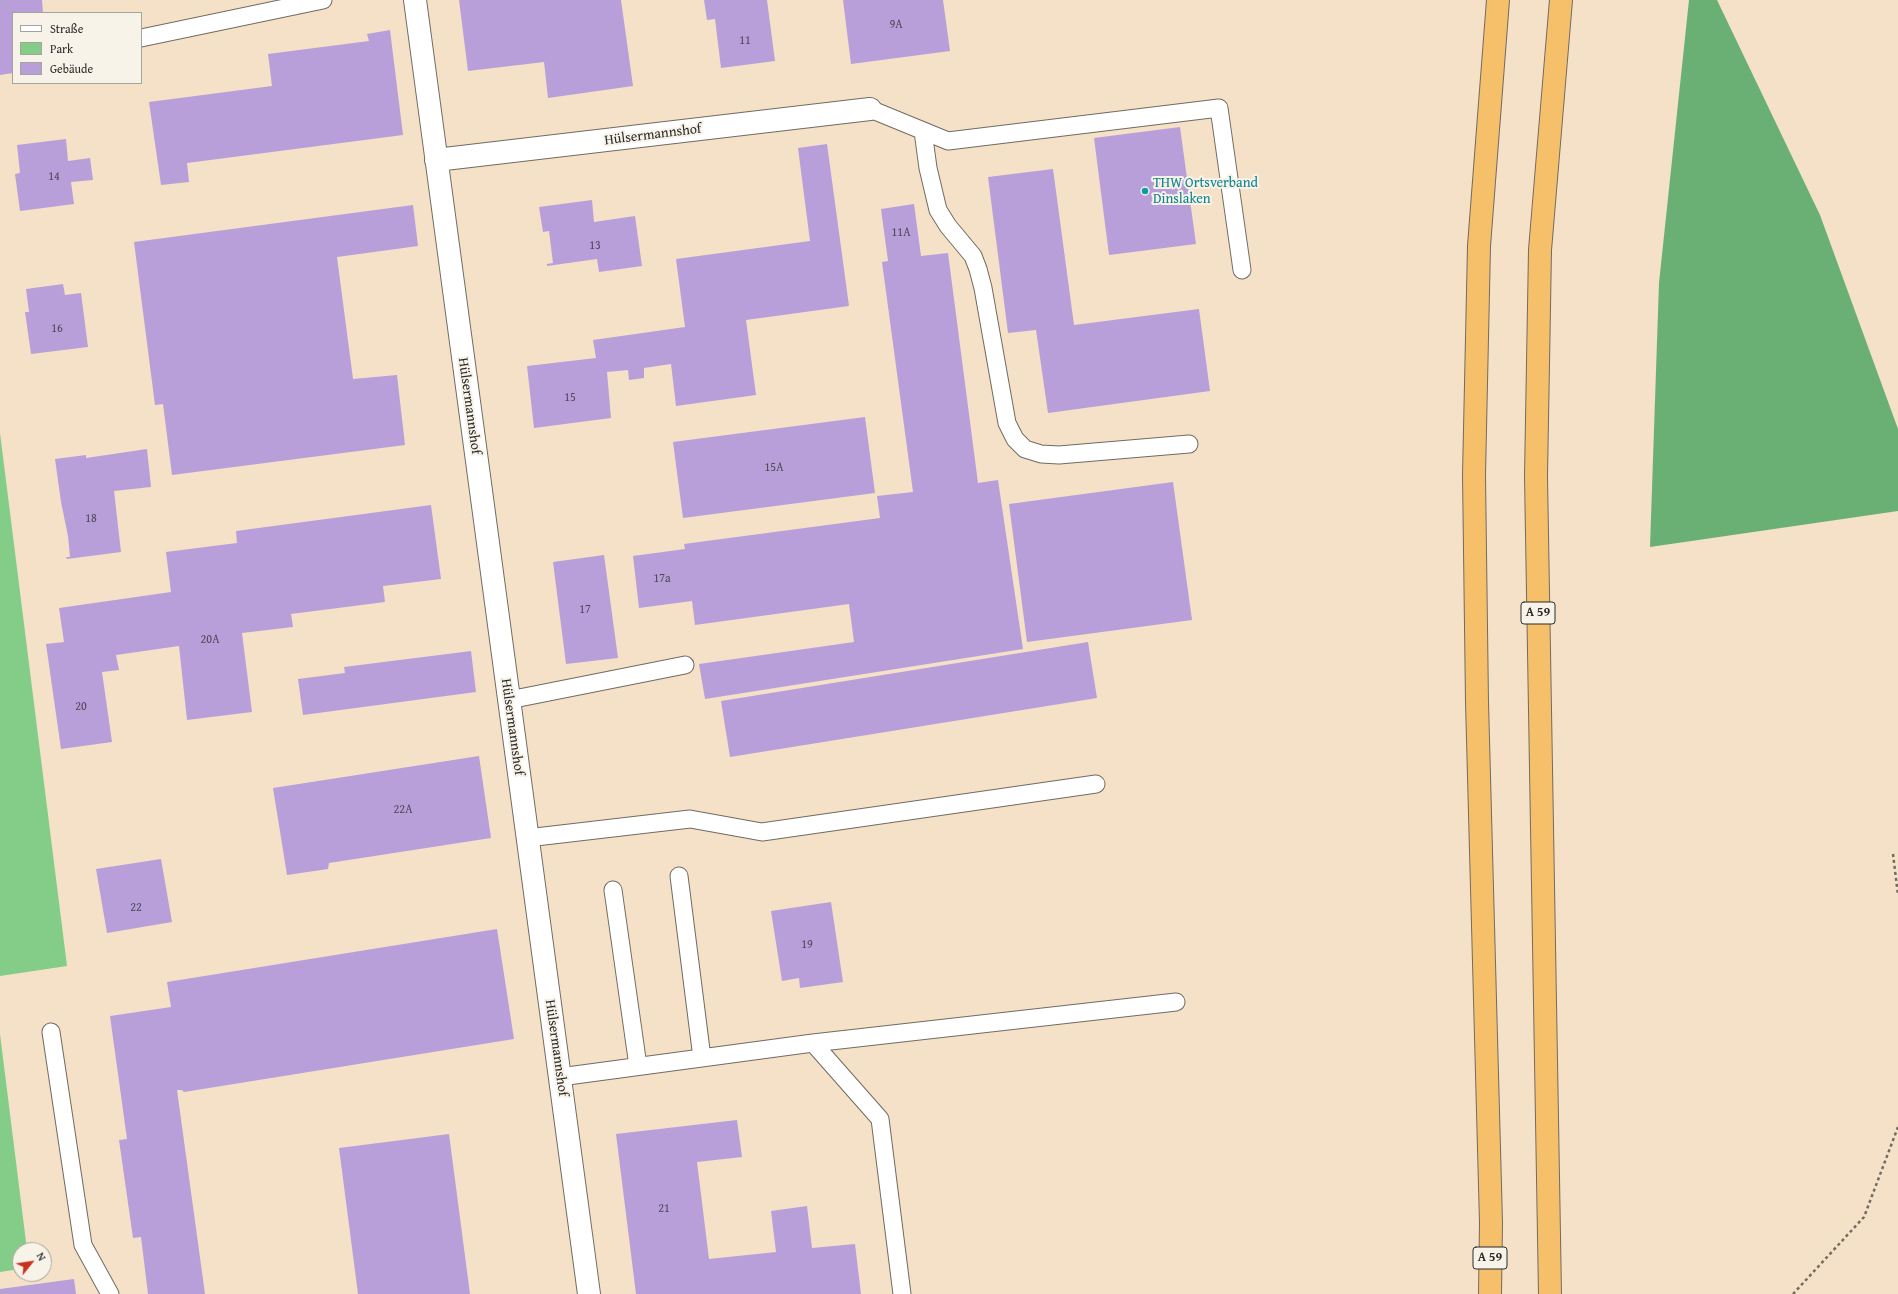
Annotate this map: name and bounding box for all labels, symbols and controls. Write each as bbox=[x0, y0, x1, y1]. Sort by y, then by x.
legend bbox=[12, 12, 142, 84]
house number: 9A bbox=[889, 18, 903, 32]
text: Straße bbox=[50, 20, 83, 37]
house number: 11 bbox=[739, 34, 751, 48]
text: Park bbox=[50, 40, 73, 57]
text: Gebäude bbox=[50, 60, 93, 77]
street label: Hülsermannshof bbox=[604, 121, 702, 149]
house number: 14 bbox=[48, 170, 60, 184]
place label: THW Ortsverband Dinslaken bbox=[1153, 175, 1258, 208]
marker: THW Ortsverband Dinslaken bbox=[1140, 186, 1150, 196]
house number: 11A bbox=[892, 226, 910, 240]
house number: 13 bbox=[589, 239, 601, 253]
house number: 16 bbox=[51, 322, 63, 336]
street label: Hülsermannshof bbox=[454, 357, 484, 455]
house number: 15 bbox=[564, 391, 576, 405]
house number: 15A bbox=[765, 461, 783, 475]
house number: 18 bbox=[85, 512, 97, 526]
house number: 17a bbox=[653, 572, 671, 586]
road number: A 59 bbox=[1521, 602, 1555, 624]
house number: 17 bbox=[579, 603, 591, 617]
house number: 20A bbox=[201, 633, 219, 647]
street label: Hülsermannshof bbox=[497, 678, 527, 776]
house number: 20 bbox=[75, 700, 87, 714]
house number: 22A bbox=[394, 803, 412, 817]
house number: 22 bbox=[130, 901, 142, 915]
house number: 19 bbox=[801, 938, 813, 952]
street label: Hülsermannshof bbox=[541, 999, 571, 1097]
house number: 21 bbox=[658, 1202, 670, 1216]
north arrow bbox=[12, 1242, 52, 1282]
road number: A 59 bbox=[1473, 1247, 1507, 1269]
text: N bbox=[33, 1249, 50, 1264]

